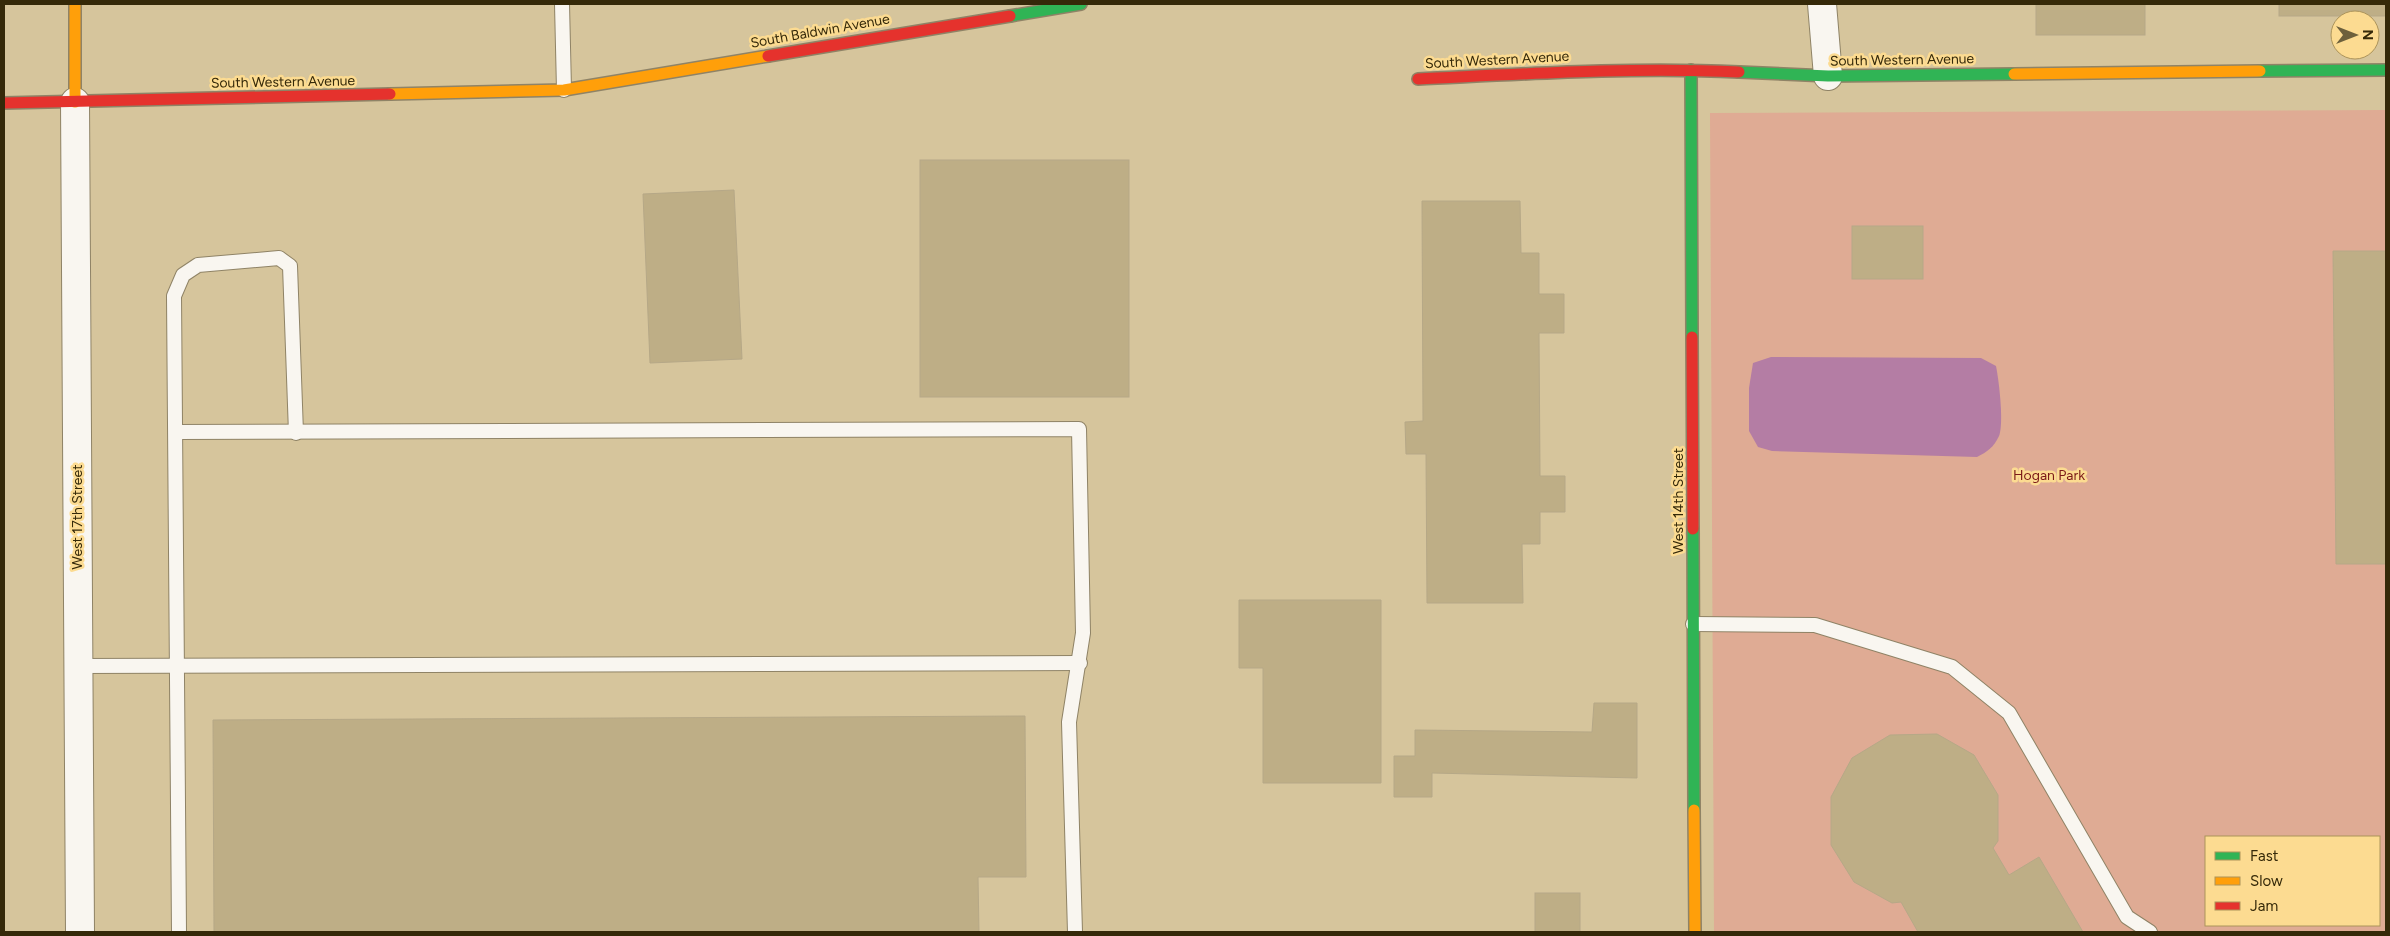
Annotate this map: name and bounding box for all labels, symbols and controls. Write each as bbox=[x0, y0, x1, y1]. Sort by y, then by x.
street label: South Baldwin Avenue bbox=[749, 10, 891, 52]
north arrow bbox=[2330, 10, 2380, 60]
text: N bbox=[2359, 30, 2376, 40]
street label: South Western Avenue bbox=[1424, 48, 1570, 72]
street label: South Western Avenue bbox=[1830, 50, 1975, 70]
street label: South Western Avenue bbox=[211, 72, 356, 92]
street label: West 14th Street bbox=[1670, 448, 1687, 554]
street label: West 17th Street bbox=[69, 465, 86, 569]
park label: Hogan Park bbox=[2013, 467, 2085, 484]
legend bbox=[2205, 836, 2380, 926]
text: Fast bbox=[2250, 847, 2279, 865]
text: Slow bbox=[2250, 872, 2283, 890]
text: Jam bbox=[2250, 897, 2278, 915]

